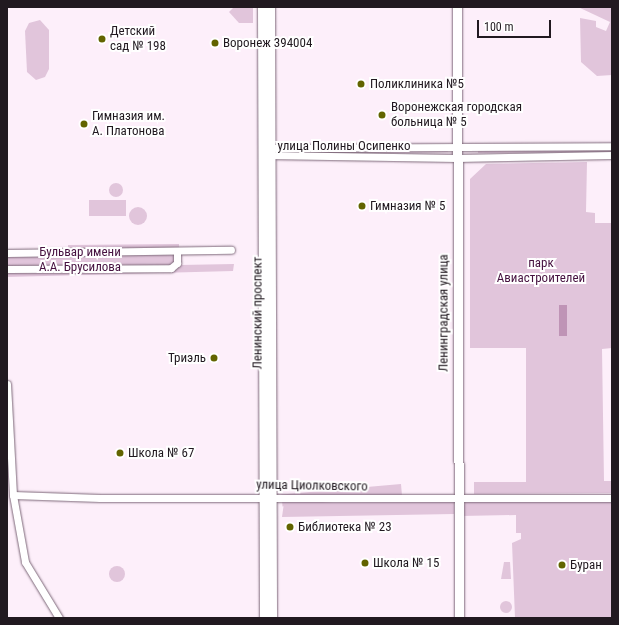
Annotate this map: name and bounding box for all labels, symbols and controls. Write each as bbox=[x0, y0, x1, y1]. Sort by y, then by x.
scale bar bbox=[479, 12, 553, 38]
text: 100 m bbox=[484, 20, 514, 34]
place label: Детский сад № 198 bbox=[110, 24, 166, 55]
marker: Детский сад № 198 bbox=[97, 34, 107, 44]
place label: Воронеж 394004 bbox=[223, 35, 312, 51]
marker: Воронеж 394004 bbox=[210, 38, 220, 48]
place label: Поликлиника №5 bbox=[370, 76, 464, 92]
marker: Поликлиника №5 bbox=[355, 78, 367, 90]
place label: Воронежская городская больница № 5 bbox=[391, 100, 522, 131]
place label: Гимназия им. А. Платонова bbox=[92, 109, 165, 140]
marker: Воронежская городская больница № 5 bbox=[376, 109, 388, 121]
marker: Гимназия им. А. Платонова bbox=[79, 119, 89, 129]
street label: улица Полины Осипенко bbox=[277, 138, 411, 154]
place label: Гимназия № 5 bbox=[370, 198, 446, 214]
marker: Гимназия № 5 bbox=[357, 201, 367, 211]
park label: Бульвар имени А.А. Брусилова bbox=[39, 245, 121, 276]
street label: Ленинградская улица bbox=[436, 254, 452, 372]
park label: парк Авиастроителей bbox=[497, 256, 585, 287]
street label: Ленинский проспект bbox=[250, 257, 266, 369]
place label: Триэль bbox=[168, 350, 206, 366]
marker: Триэль bbox=[209, 353, 219, 363]
place label: Школа № 67 bbox=[128, 445, 194, 461]
marker: Школа № 67 bbox=[115, 448, 125, 458]
street label: улица Циолковского bbox=[256, 477, 368, 495]
place label: Библиотека № 23 bbox=[298, 519, 392, 535]
marker: Библиотека № 23 bbox=[285, 522, 295, 532]
place label: Школа № 15 bbox=[373, 555, 439, 571]
place label: Буран bbox=[570, 557, 602, 573]
marker: Школа № 15 bbox=[360, 558, 370, 568]
marker: Буран bbox=[557, 560, 567, 570]

